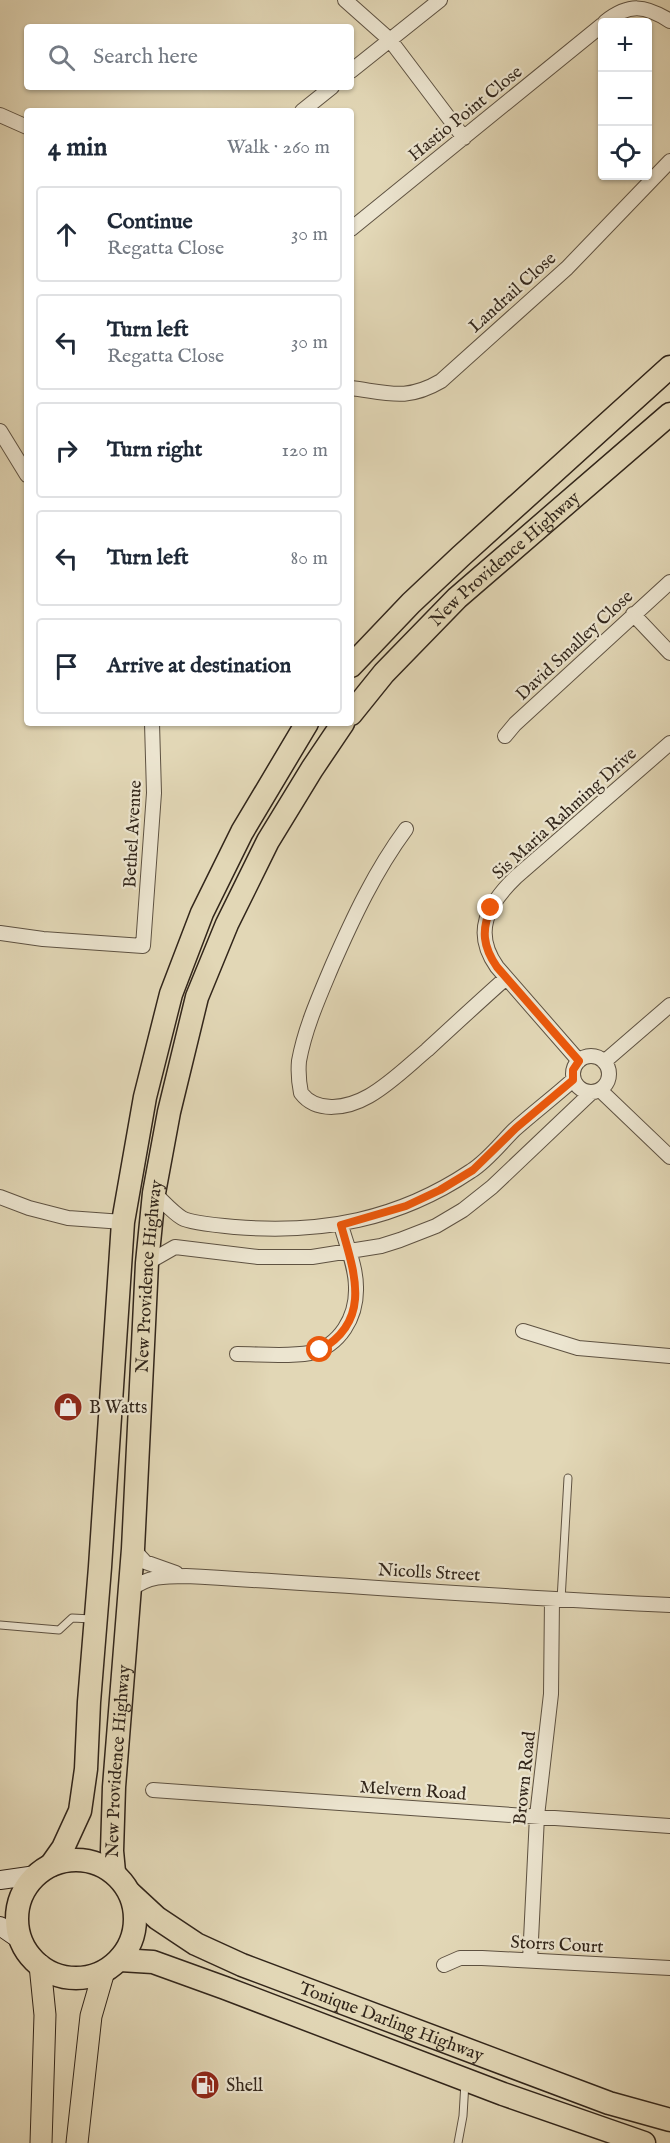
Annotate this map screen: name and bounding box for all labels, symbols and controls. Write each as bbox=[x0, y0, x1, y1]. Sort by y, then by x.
map controls bbox=[598, 18, 652, 180]
button: + bbox=[598, 18, 652, 72]
search box bbox=[24, 24, 354, 90]
icon: search bbox=[45, 41, 78, 74]
text: Search here bbox=[93, 43, 198, 71]
street label: Hastio Point Close bbox=[404, 61, 528, 167]
button: − bbox=[598, 72, 652, 126]
button: locate bbox=[598, 126, 652, 180]
text: 4 min bbox=[48, 131, 107, 164]
text: Walk · 260 m bbox=[227, 135, 330, 160]
text: Continue bbox=[107, 208, 193, 236]
icon: ahead bbox=[50, 218, 83, 251]
text: 30 m bbox=[291, 222, 328, 247]
text: Regatta Close bbox=[107, 236, 224, 261]
street label: Landrail Close bbox=[465, 248, 562, 338]
text: Turn left bbox=[107, 316, 189, 344]
icon: left bbox=[50, 326, 83, 359]
text: 30 m bbox=[291, 330, 328, 355]
text: Regatta Close bbox=[107, 344, 224, 369]
icon: right bbox=[50, 434, 83, 467]
text: Turn right bbox=[107, 436, 202, 464]
text: 120 m bbox=[282, 438, 328, 463]
street label: New Providence Highway bbox=[425, 487, 586, 632]
icon: left bbox=[50, 542, 83, 575]
text: Turn left bbox=[107, 544, 189, 572]
text: 80 m bbox=[291, 546, 328, 571]
street label: David Smalley Close bbox=[512, 586, 638, 706]
icon: arrive bbox=[50, 650, 83, 683]
text: Arrive at destination bbox=[107, 652, 291, 680]
street label: Sis Maria Rahming Drive bbox=[488, 743, 642, 885]
street label: Bethel Avenue bbox=[119, 780, 148, 889]
route end bbox=[477, 894, 503, 920]
street label: New Providence Highway bbox=[132, 1178, 169, 1373]
route start bbox=[306, 1336, 332, 1362]
shop icon: B Watts bbox=[52, 1391, 84, 1423]
place label: B Watts bbox=[89, 1397, 147, 1420]
street label: Nicolls Street bbox=[377, 1559, 481, 1588]
street label: New Providence Highway bbox=[102, 1664, 137, 1858]
street label: Brown Road bbox=[509, 1730, 542, 1826]
street label: Melvern Road bbox=[359, 1776, 467, 1807]
street label: Storrs Court bbox=[510, 1932, 604, 1959]
street label: Tonique Darling Highway bbox=[295, 1977, 487, 2068]
fuel station icon: Shell bbox=[189, 2069, 221, 2101]
place label: Shell bbox=[226, 2075, 263, 2098]

